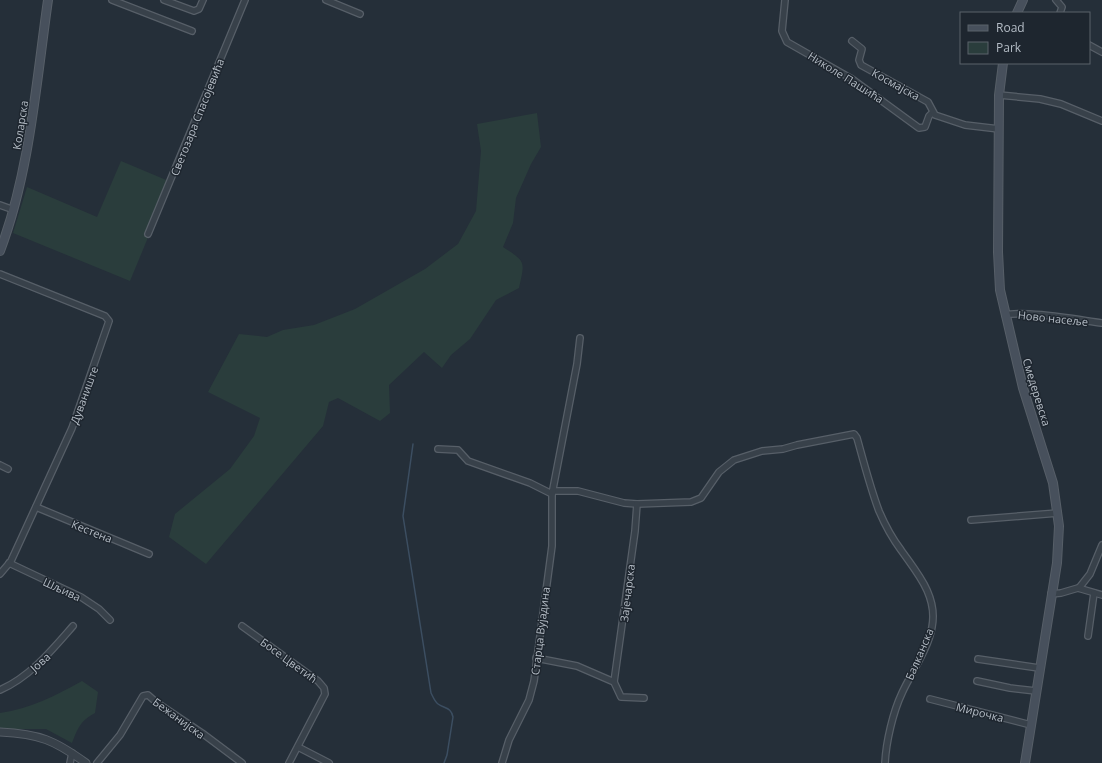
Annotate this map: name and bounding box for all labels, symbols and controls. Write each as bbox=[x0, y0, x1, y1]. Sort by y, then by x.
legend bbox=[960, 12, 1090, 64]
text: Road bbox=[996, 19, 1025, 36]
text: Park bbox=[996, 39, 1022, 56]
street label: Николе Пашића bbox=[805, 48, 887, 106]
street label: Светозара Спасојевића bbox=[167, 56, 227, 178]
street label: Космајска bbox=[869, 65, 923, 103]
street label: Коларска bbox=[9, 99, 31, 151]
street label: Ново насеље bbox=[1017, 307, 1089, 329]
street label: Смедеревска bbox=[1020, 356, 1054, 428]
street label: Дуваниште bbox=[67, 364, 101, 426]
street label: Кестена bbox=[69, 516, 115, 546]
street label: Зајечарска bbox=[616, 563, 638, 623]
street label: Шљива bbox=[41, 574, 83, 604]
street label: Старца Вујадина bbox=[527, 586, 553, 676]
street label: Балканска bbox=[901, 626, 937, 682]
street label: Босе Цветић bbox=[257, 634, 321, 686]
street label: Јова bbox=[26, 649, 53, 676]
street label: Бежанијска bbox=[150, 694, 208, 742]
street label: Мирочка bbox=[955, 699, 1005, 725]

